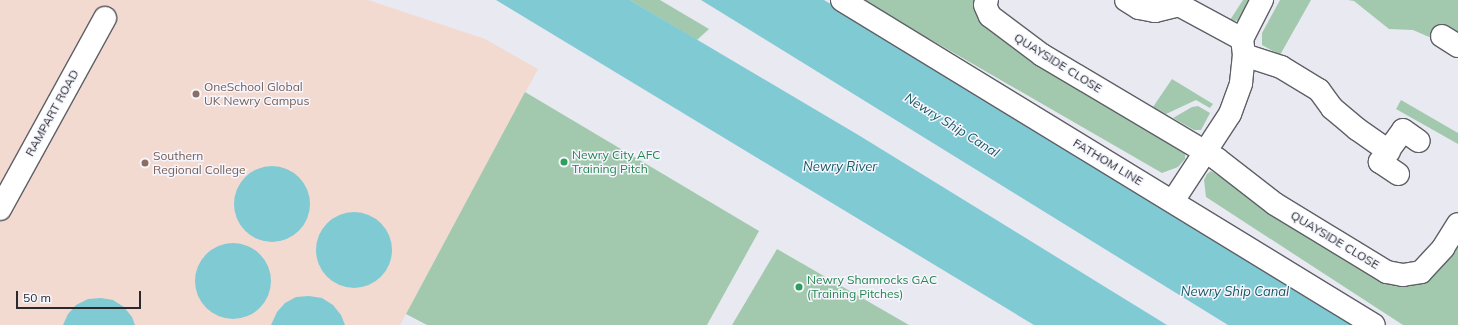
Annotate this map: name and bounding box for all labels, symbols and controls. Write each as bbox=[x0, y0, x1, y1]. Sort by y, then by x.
street label: QUAYSIDE CLOSE bbox=[1011, 30, 1105, 96]
street label: RAMPART ROAD bbox=[22, 67, 82, 159]
place label: OneSchool Global UK Newry Campus bbox=[204, 80, 309, 108]
marker: OneSchool Global UK Newry Campus bbox=[191, 89, 201, 99]
water label: Newry Ship Canal bbox=[902, 90, 1002, 160]
street label: FATHOM LINE bbox=[1071, 136, 1145, 188]
place label: Newry City AFC Training Pitch bbox=[572, 148, 660, 176]
place label: Southern Regional College bbox=[153, 149, 246, 177]
marker: Newry City AFC Training Pitch bbox=[559, 157, 569, 167]
marker: Southern Regional College bbox=[140, 158, 150, 168]
water label: Newry River bbox=[803, 158, 877, 174]
street label: QUAYSIDE CLOSE bbox=[1288, 208, 1382, 272]
place label: Newry Shamrocks GAC (Training Pitches) bbox=[807, 273, 937, 301]
marker: Newry Shamrocks GAC (Training Pitches) bbox=[794, 282, 804, 292]
scale bar bbox=[18, 283, 143, 309]
water label: Newry Ship Canal bbox=[1181, 283, 1289, 299]
text: 50 m bbox=[23, 290, 51, 305]

